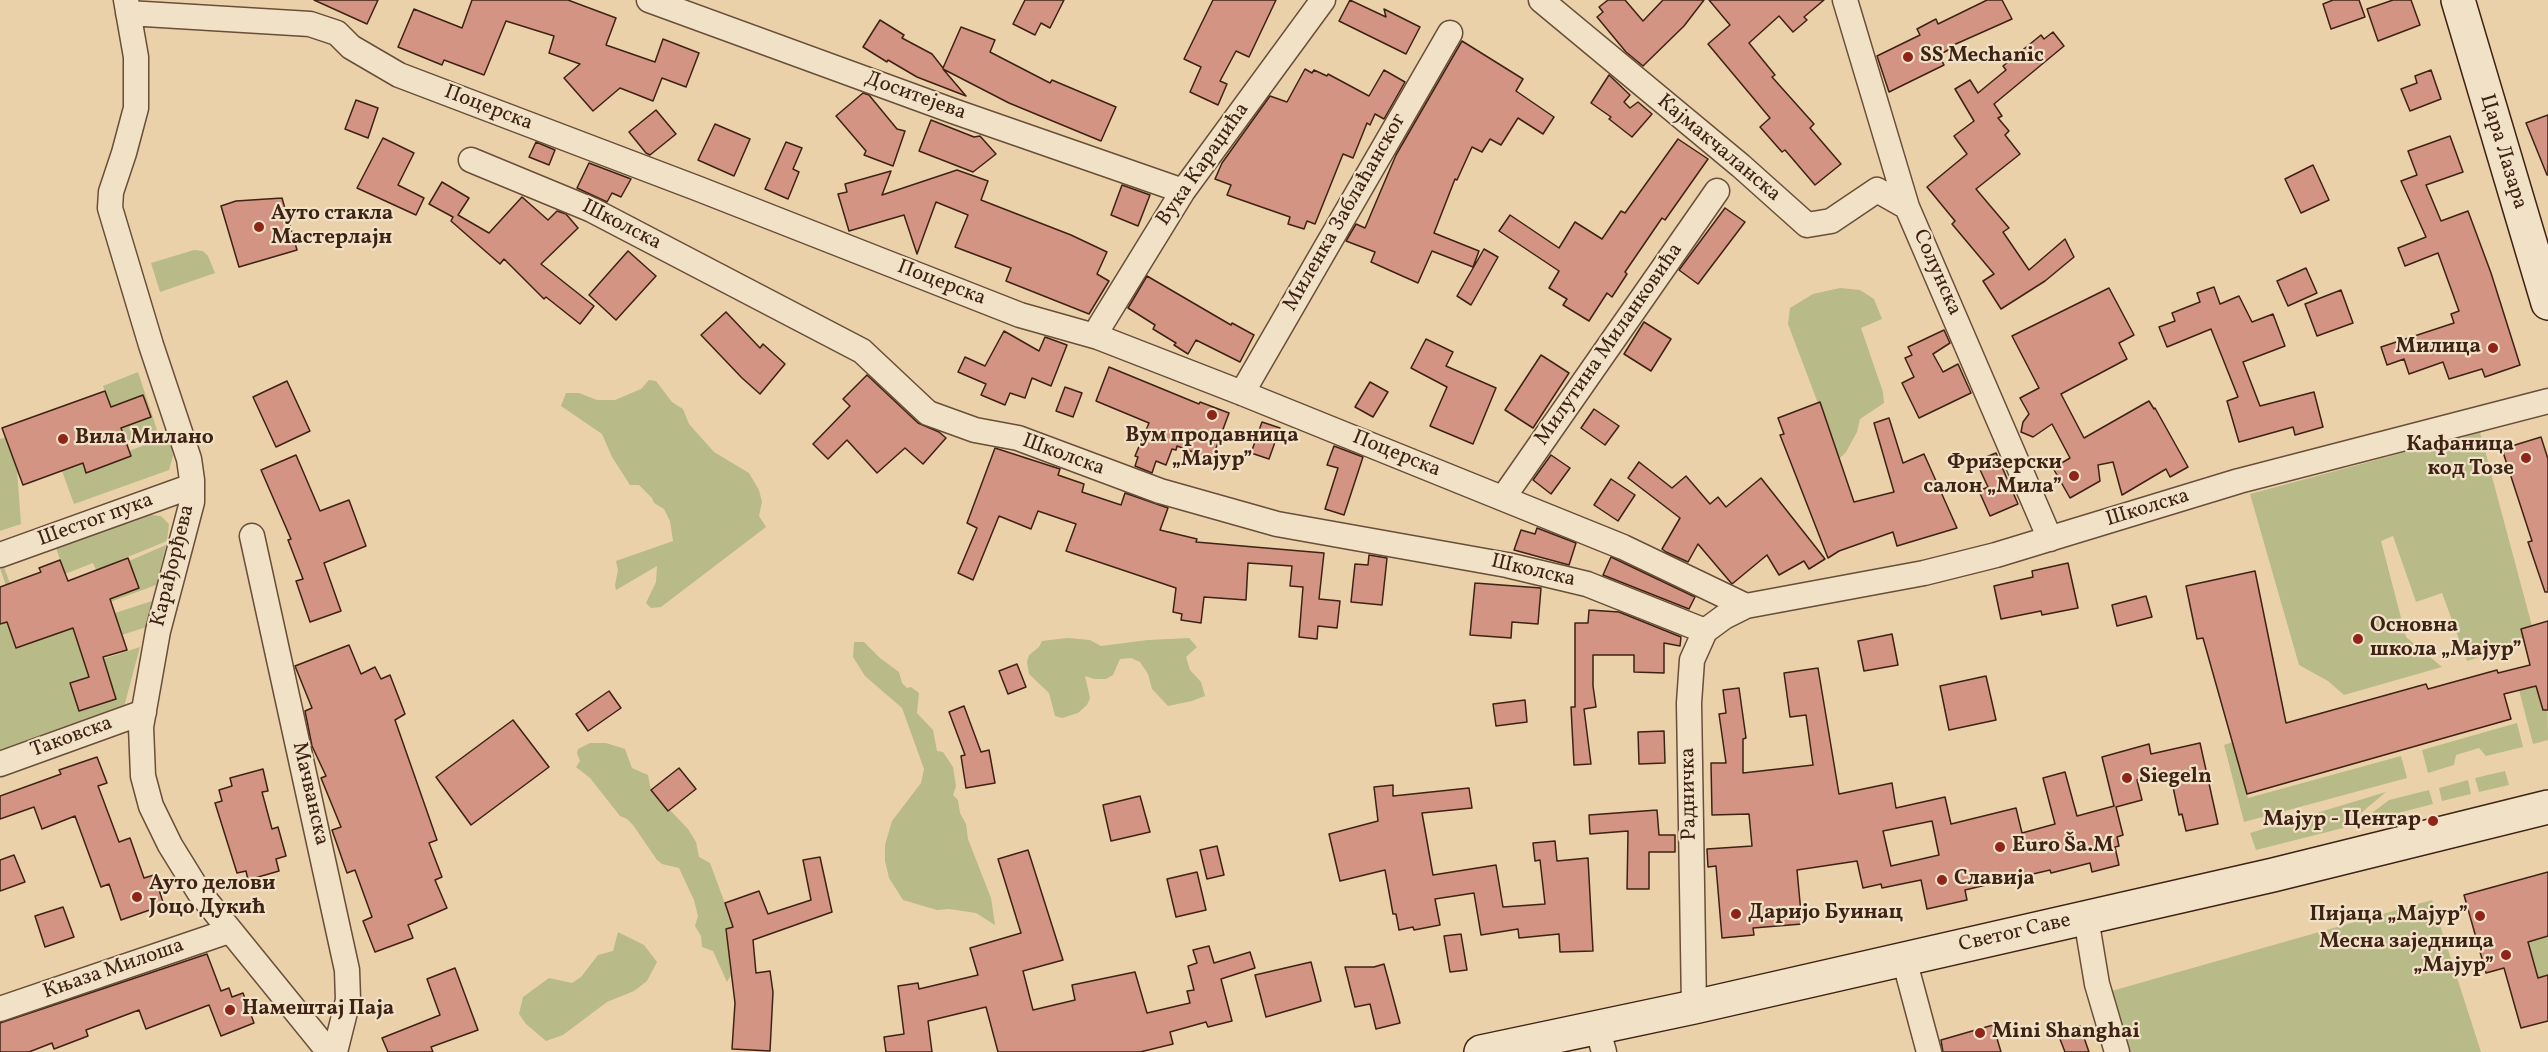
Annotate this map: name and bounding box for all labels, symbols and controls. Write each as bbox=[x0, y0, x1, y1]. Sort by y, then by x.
place label: SS Mechanic bbox=[1920, 44, 2044, 70]
marker: SS Mechanic bbox=[1901, 50, 1915, 64]
street label: Доситејева bbox=[861, 67, 969, 127]
street label: Поцерска bbox=[440, 81, 536, 137]
street label: Кајмакчаланска bbox=[1651, 90, 1785, 208]
street label: Цара Лазара bbox=[2473, 91, 2531, 213]
street label: Вука Караџића bbox=[1152, 98, 1256, 232]
street label: Миленка Заблаћанског bbox=[1279, 110, 1413, 316]
street label: Школска bbox=[577, 195, 665, 257]
place label: Ауто стакла Мастерлајн bbox=[271, 202, 393, 252]
marker: Ауто стакла Мастерлајн bbox=[252, 220, 266, 234]
street label: Солунска bbox=[1906, 226, 1966, 320]
street label: Милутина Миланковића bbox=[1530, 239, 1690, 451]
street label: Поцерска bbox=[893, 256, 989, 312]
place label: Милица bbox=[2396, 335, 2481, 361]
marker: Милица bbox=[2486, 341, 2500, 355]
marker: Вум продавница „Мајур” bbox=[1205, 408, 1219, 422]
place label: Вум продавница „Мајур” bbox=[1125, 424, 1299, 474]
place label: Вила Милано bbox=[75, 426, 214, 452]
street label: Поцерска bbox=[1348, 426, 1444, 484]
street label: Школска bbox=[1018, 429, 1108, 483]
marker: Вила Милано bbox=[56, 432, 70, 446]
place label: Кафаница код Тозе bbox=[2406, 433, 2514, 483]
place label: Фризерски салон „Мила” bbox=[1923, 451, 2062, 501]
marker: Кафаница код Тозе bbox=[2519, 451, 2533, 465]
marker: Фризерски салон „Мила” bbox=[2067, 469, 2081, 483]
street label: Школска bbox=[2103, 484, 2193, 534]
street label: Шестог пука bbox=[35, 489, 157, 553]
street label: Карађорђева bbox=[147, 502, 201, 630]
street label: Школска bbox=[1488, 550, 1578, 594]
place label: Основна школа „Мајур” bbox=[2370, 614, 2522, 664]
marker: Основна школа „Мајур” bbox=[2351, 632, 2365, 646]
street label: Таковска bbox=[28, 712, 116, 764]
street label: Мачванска bbox=[285, 740, 333, 848]
street label: Радничка bbox=[1677, 747, 1703, 841]
place label: Siegeln bbox=[2139, 765, 2212, 791]
marker: Siegeln bbox=[2120, 771, 2134, 785]
place label: Мајур - Центар bbox=[2263, 808, 2421, 834]
marker: Мајур - Центар bbox=[2426, 814, 2440, 828]
place label: Euro Ša.M bbox=[2012, 834, 2114, 860]
marker: Euro Ša.M bbox=[1993, 840, 2007, 854]
place label: Славија bbox=[1954, 867, 2035, 893]
place label: Ауто делови Јоцо Дукић bbox=[149, 872, 275, 922]
marker: Славија bbox=[1935, 873, 1949, 887]
marker: Ауто делови Јоцо Дукић bbox=[130, 890, 144, 904]
place label: Даријо Буинац bbox=[1748, 901, 1903, 927]
place label: Пијаца „Мајур” bbox=[2309, 903, 2468, 929]
marker: Даријо Буинац bbox=[1729, 907, 1743, 921]
street label: Светог Саве bbox=[1957, 909, 2073, 959]
marker: Пијаца „Мајур” bbox=[2473, 909, 2487, 923]
place label: Месна заједница „Мајур” bbox=[2319, 930, 2494, 980]
street label: Књаза Милоша bbox=[40, 934, 188, 1006]
marker: Месна заједница „Мајур” bbox=[2499, 948, 2513, 962]
place label: Намештај Паја bbox=[242, 997, 394, 1023]
marker: Намештај Паја bbox=[223, 1003, 237, 1017]
place label: Mini Shanghai bbox=[1992, 1020, 2140, 1046]
marker: Mini Shanghai bbox=[1973, 1026, 1987, 1040]

